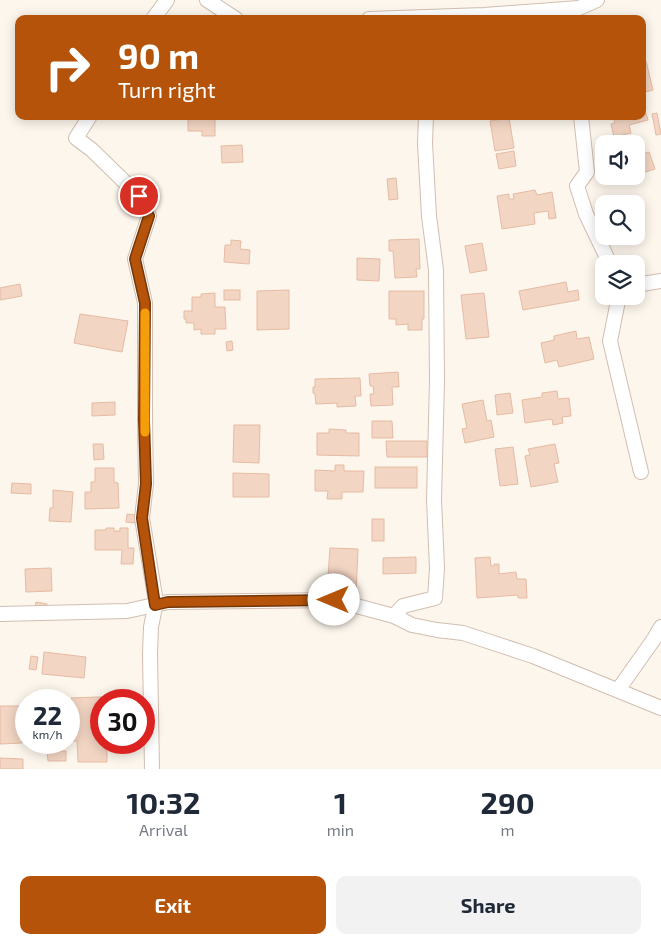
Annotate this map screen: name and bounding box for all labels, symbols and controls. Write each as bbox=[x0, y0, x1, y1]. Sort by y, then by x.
text: 90 m bbox=[118, 34, 199, 76]
icon: right bbox=[35, 35, 100, 100]
text: Turn right bbox=[118, 76, 216, 102]
map controls bbox=[595, 135, 645, 305]
button: sound bbox=[595, 135, 645, 185]
pin bbox=[118, 175, 160, 217]
icon: arrive bbox=[125, 182, 153, 210]
button: search bbox=[595, 195, 645, 245]
button: layers bbox=[595, 255, 645, 305]
position arrow bbox=[307, 573, 359, 625]
speed limit sign: 30 bbox=[90, 689, 155, 754]
text: 22 bbox=[33, 700, 62, 730]
text: km/h bbox=[33, 727, 62, 741]
text: 10:32 bbox=[126, 784, 200, 820]
text: 1 bbox=[334, 784, 347, 820]
text: 290 bbox=[481, 784, 535, 820]
text: Arrival bbox=[139, 820, 188, 839]
text: min bbox=[327, 820, 354, 839]
text: m bbox=[501, 820, 515, 839]
button: Exit bbox=[20, 876, 326, 934]
button: Share bbox=[336, 876, 641, 934]

